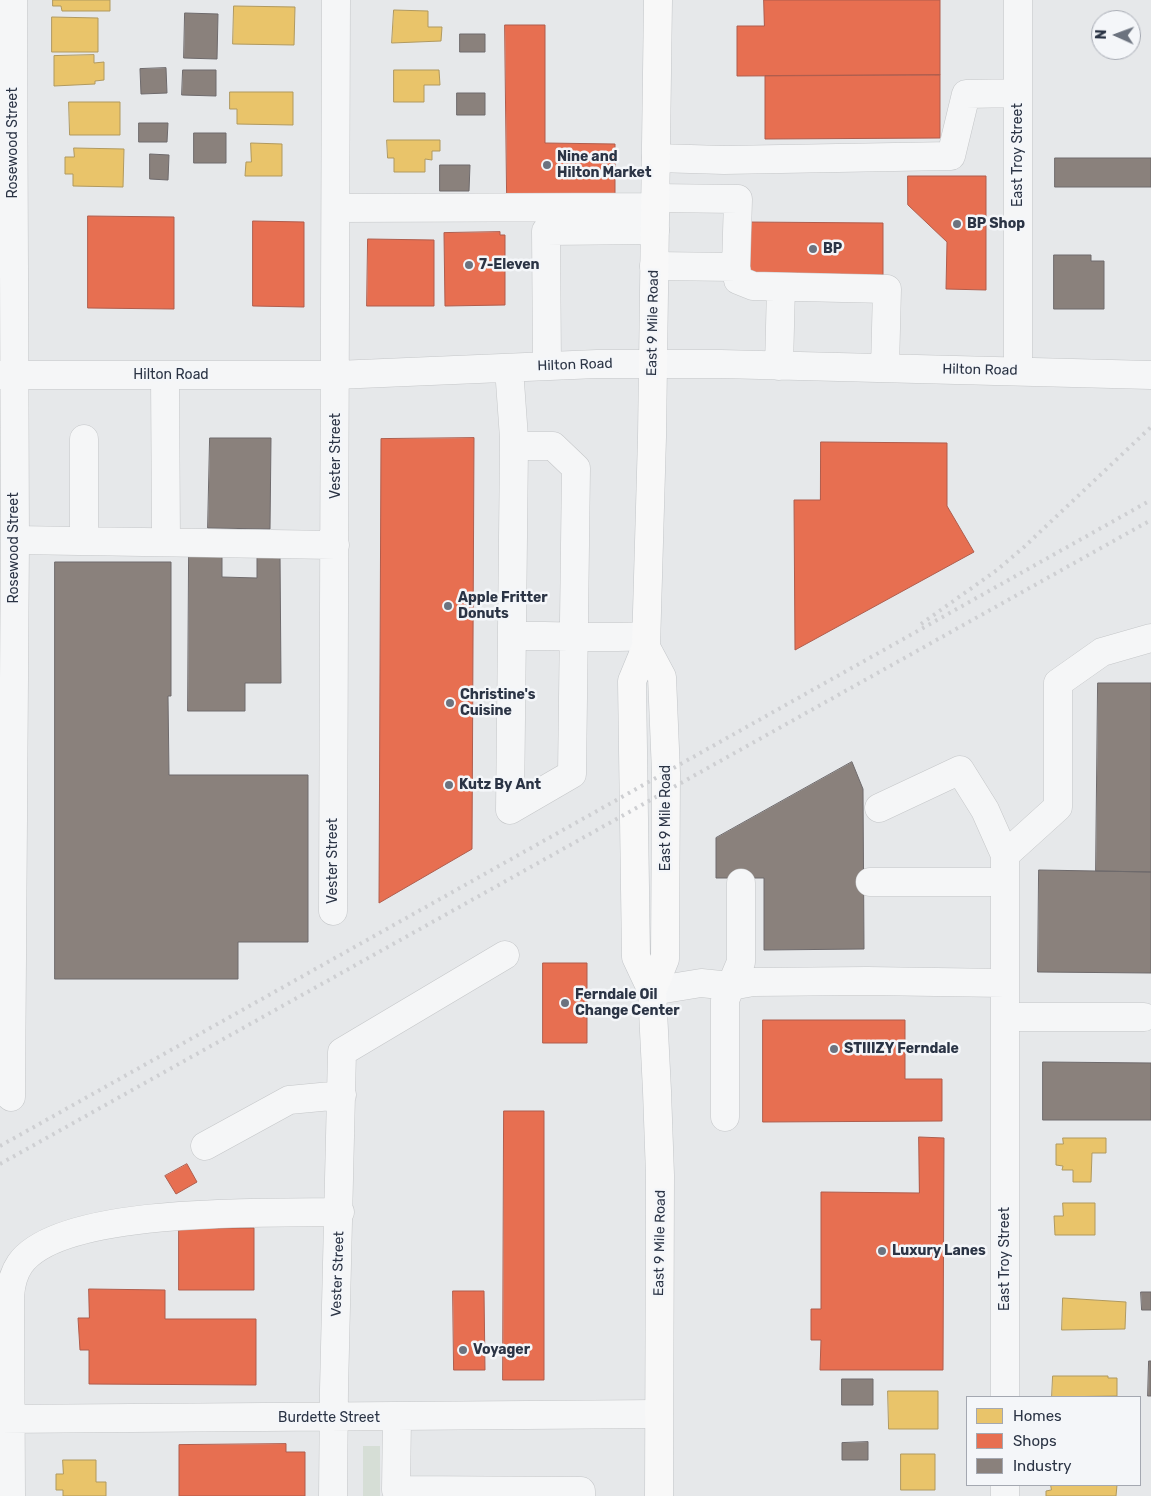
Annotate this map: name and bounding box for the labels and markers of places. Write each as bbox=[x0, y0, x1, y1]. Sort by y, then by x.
place label: Nine and Hilton Market bbox=[557, 149, 651, 182]
marker: Nine and Hilton Market bbox=[541, 159, 553, 171]
place label: BP Shop bbox=[967, 216, 1025, 232]
marker: BP Shop bbox=[951, 218, 963, 230]
place label: BP bbox=[823, 241, 842, 257]
marker: BP bbox=[807, 243, 819, 255]
place label: 7-Eleven bbox=[479, 257, 540, 273]
marker: 7-Eleven bbox=[463, 259, 475, 271]
place label: Apple Fritter Donuts bbox=[458, 590, 548, 622]
marker: Apple Fritter Donuts bbox=[442, 600, 454, 612]
place label: Christine's Cuisine bbox=[460, 687, 535, 720]
marker: Christine's Cuisine bbox=[444, 697, 456, 709]
place label: Kutz By Ant bbox=[459, 777, 541, 793]
marker: Kutz By Ant bbox=[443, 779, 455, 791]
place label: Ferndale Oil Change Center bbox=[575, 987, 680, 1020]
marker: Ferndale Oil Change Center bbox=[559, 997, 571, 1009]
place label: STIIIZY Ferndale bbox=[844, 1041, 959, 1057]
marker: STIIIZY Ferndale bbox=[828, 1043, 840, 1055]
place label: Luxury Lanes bbox=[892, 1243, 986, 1259]
marker: Luxury Lanes bbox=[876, 1245, 888, 1257]
place label: Voyager bbox=[473, 1342, 530, 1358]
marker: Voyager bbox=[457, 1344, 469, 1356]

